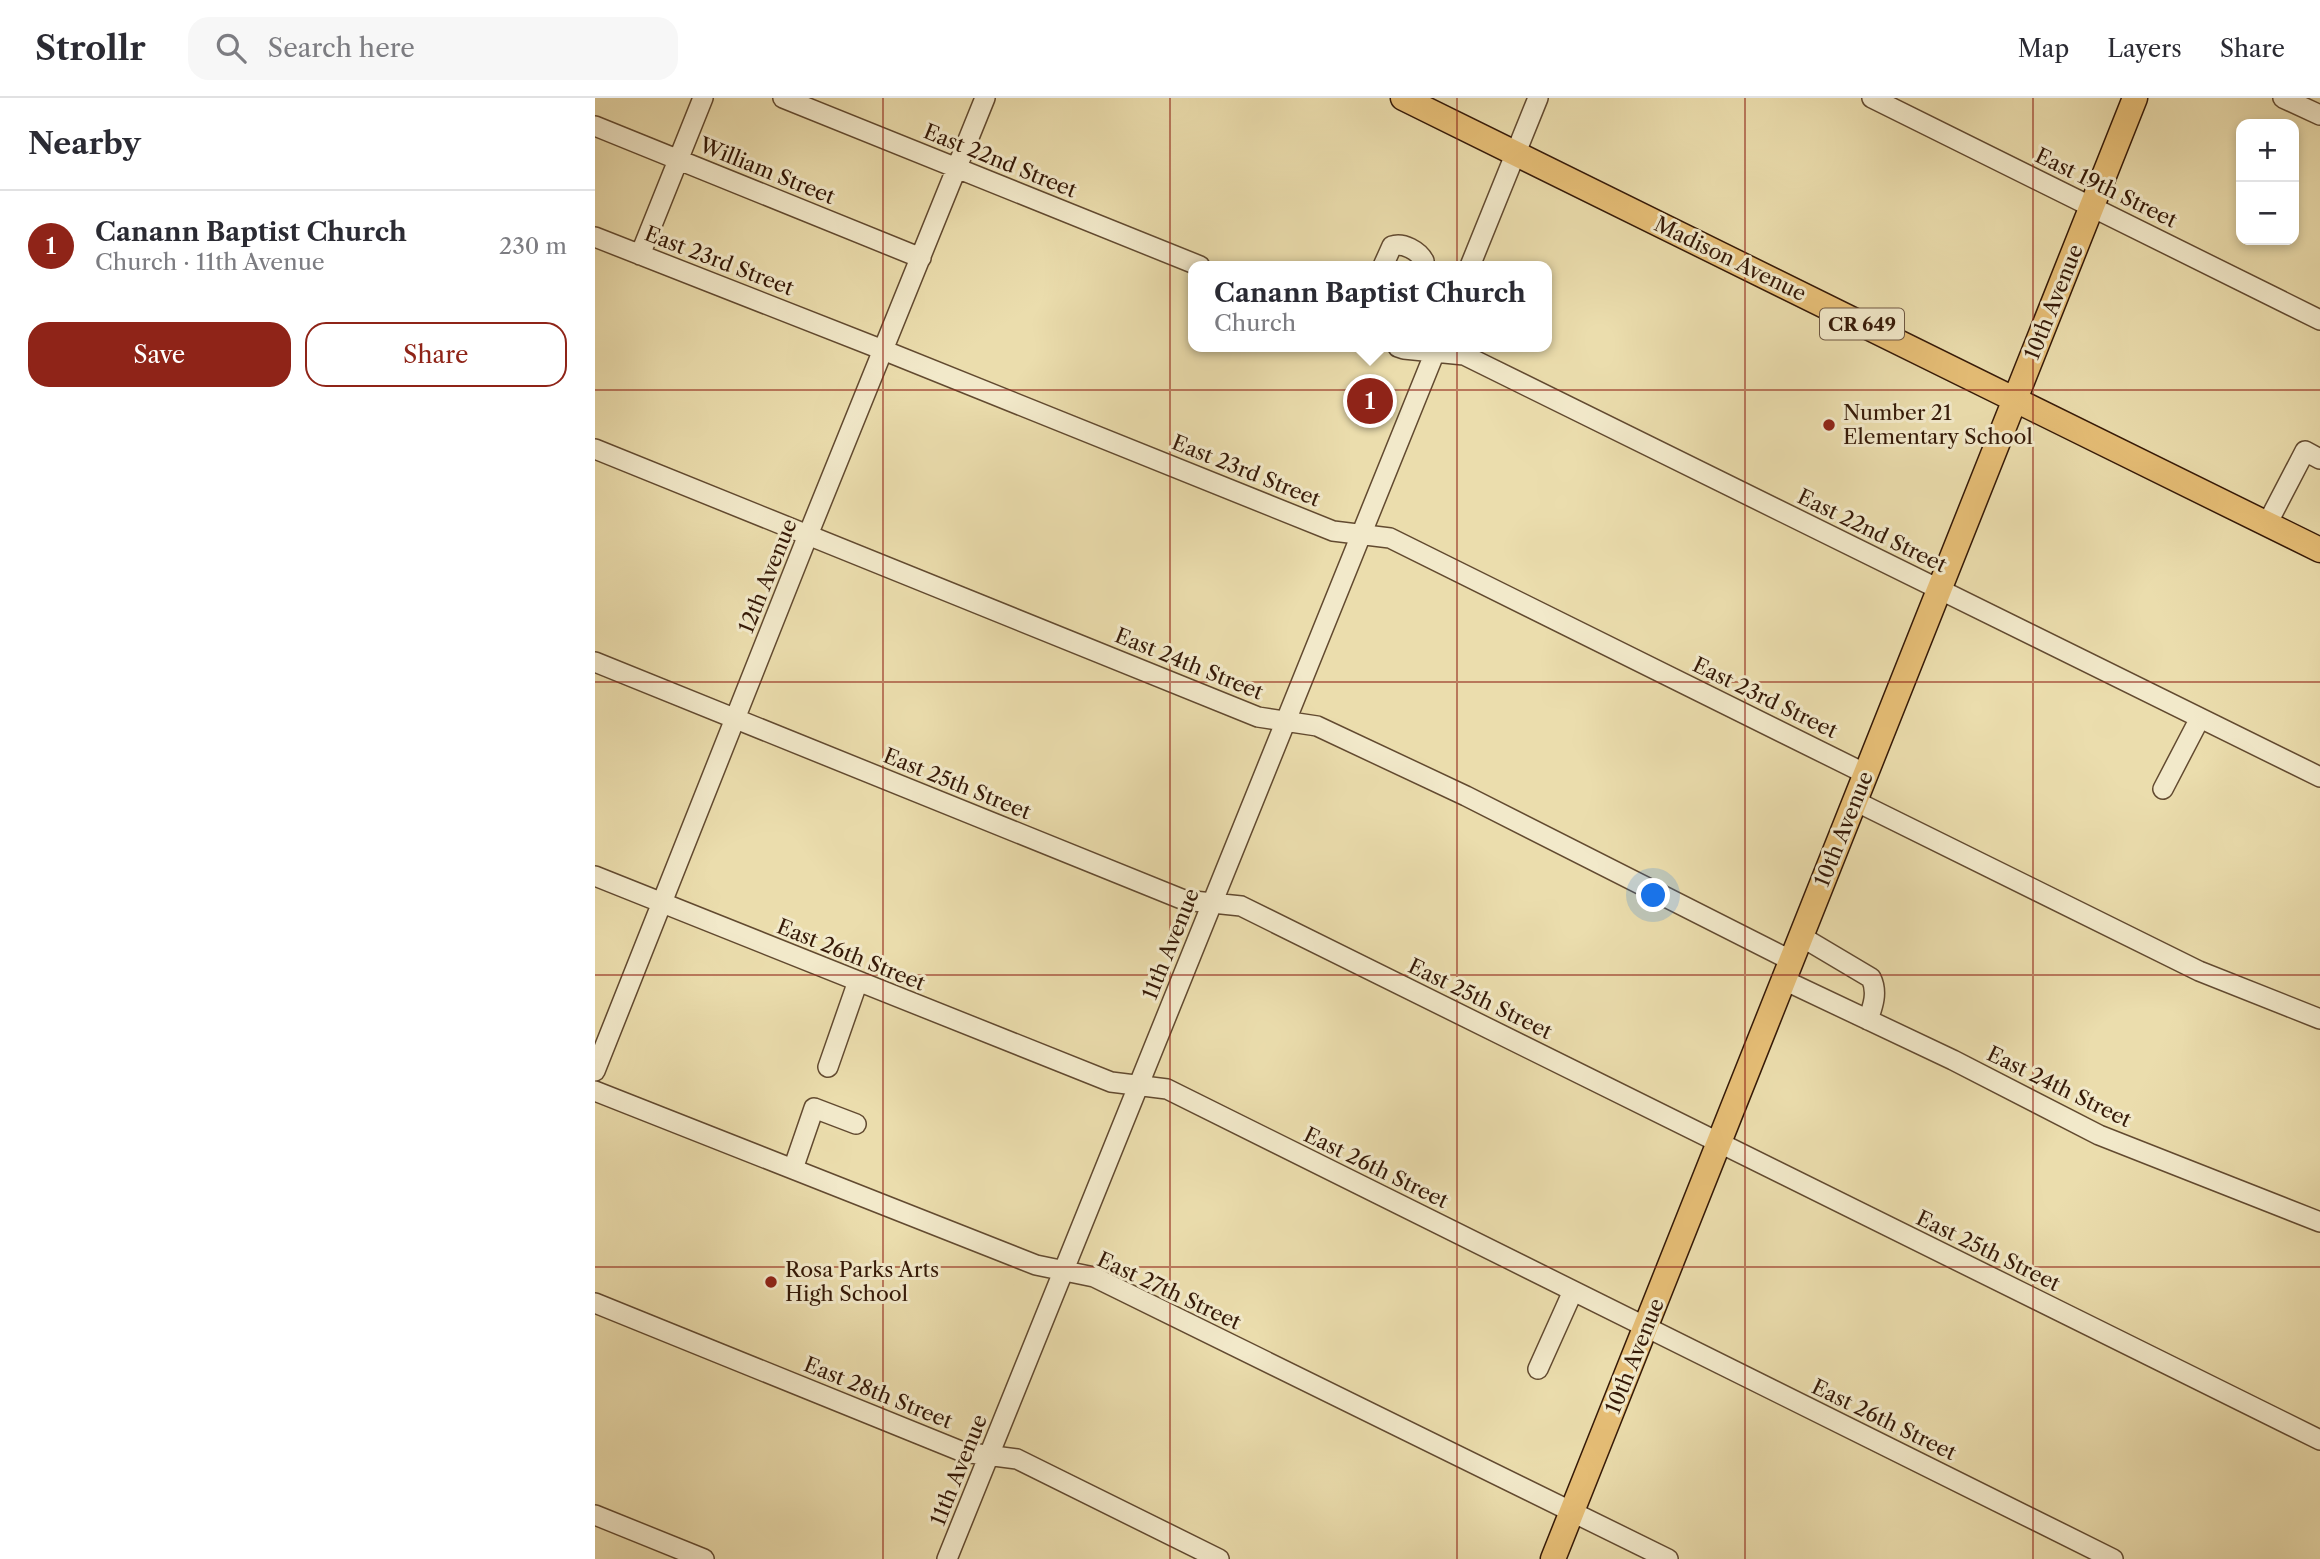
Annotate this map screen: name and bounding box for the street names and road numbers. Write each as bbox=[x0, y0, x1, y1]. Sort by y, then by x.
street label: East 22nd Street bbox=[920, 118, 1081, 203]
street label: William Street bbox=[695, 132, 839, 209]
street label: East 19th Street bbox=[2031, 142, 2182, 233]
street label: Madison Avenue bbox=[1650, 211, 1810, 306]
street label: East 23rd Street bbox=[641, 221, 798, 301]
street label: 10th Avenue bbox=[2019, 241, 2088, 363]
road number: CR 649 bbox=[1820, 308, 1904, 340]
street label: East 23rd Street bbox=[1168, 429, 1325, 512]
street label: East 22nd Street bbox=[1794, 484, 1951, 578]
street label: 12th Avenue bbox=[733, 515, 802, 637]
street label: East 24th Street bbox=[1111, 622, 1267, 705]
street label: East 23rd Street bbox=[1689, 652, 1842, 744]
street label: East 25th Street bbox=[880, 743, 1035, 825]
street label: 10th Avenue bbox=[1809, 768, 1878, 890]
street label: 11th Avenue bbox=[1137, 885, 1204, 1003]
street label: East 26th Street bbox=[773, 913, 929, 996]
street label: East 25th Street bbox=[1404, 953, 1557, 1044]
street label: East 24th Street bbox=[1983, 1041, 2136, 1133]
street label: East 26th Street bbox=[1300, 1122, 1453, 1214]
street label: East 25th Street bbox=[1912, 1205, 2065, 1296]
street label: East 27th Street bbox=[1093, 1246, 1246, 1335]
street label: 10th Avenue bbox=[1600, 1295, 1669, 1417]
street label: East 28th Street bbox=[800, 1351, 957, 1434]
street label: East 26th Street bbox=[1808, 1374, 1961, 1466]
street label: 11th Avenue bbox=[925, 1411, 992, 1529]

